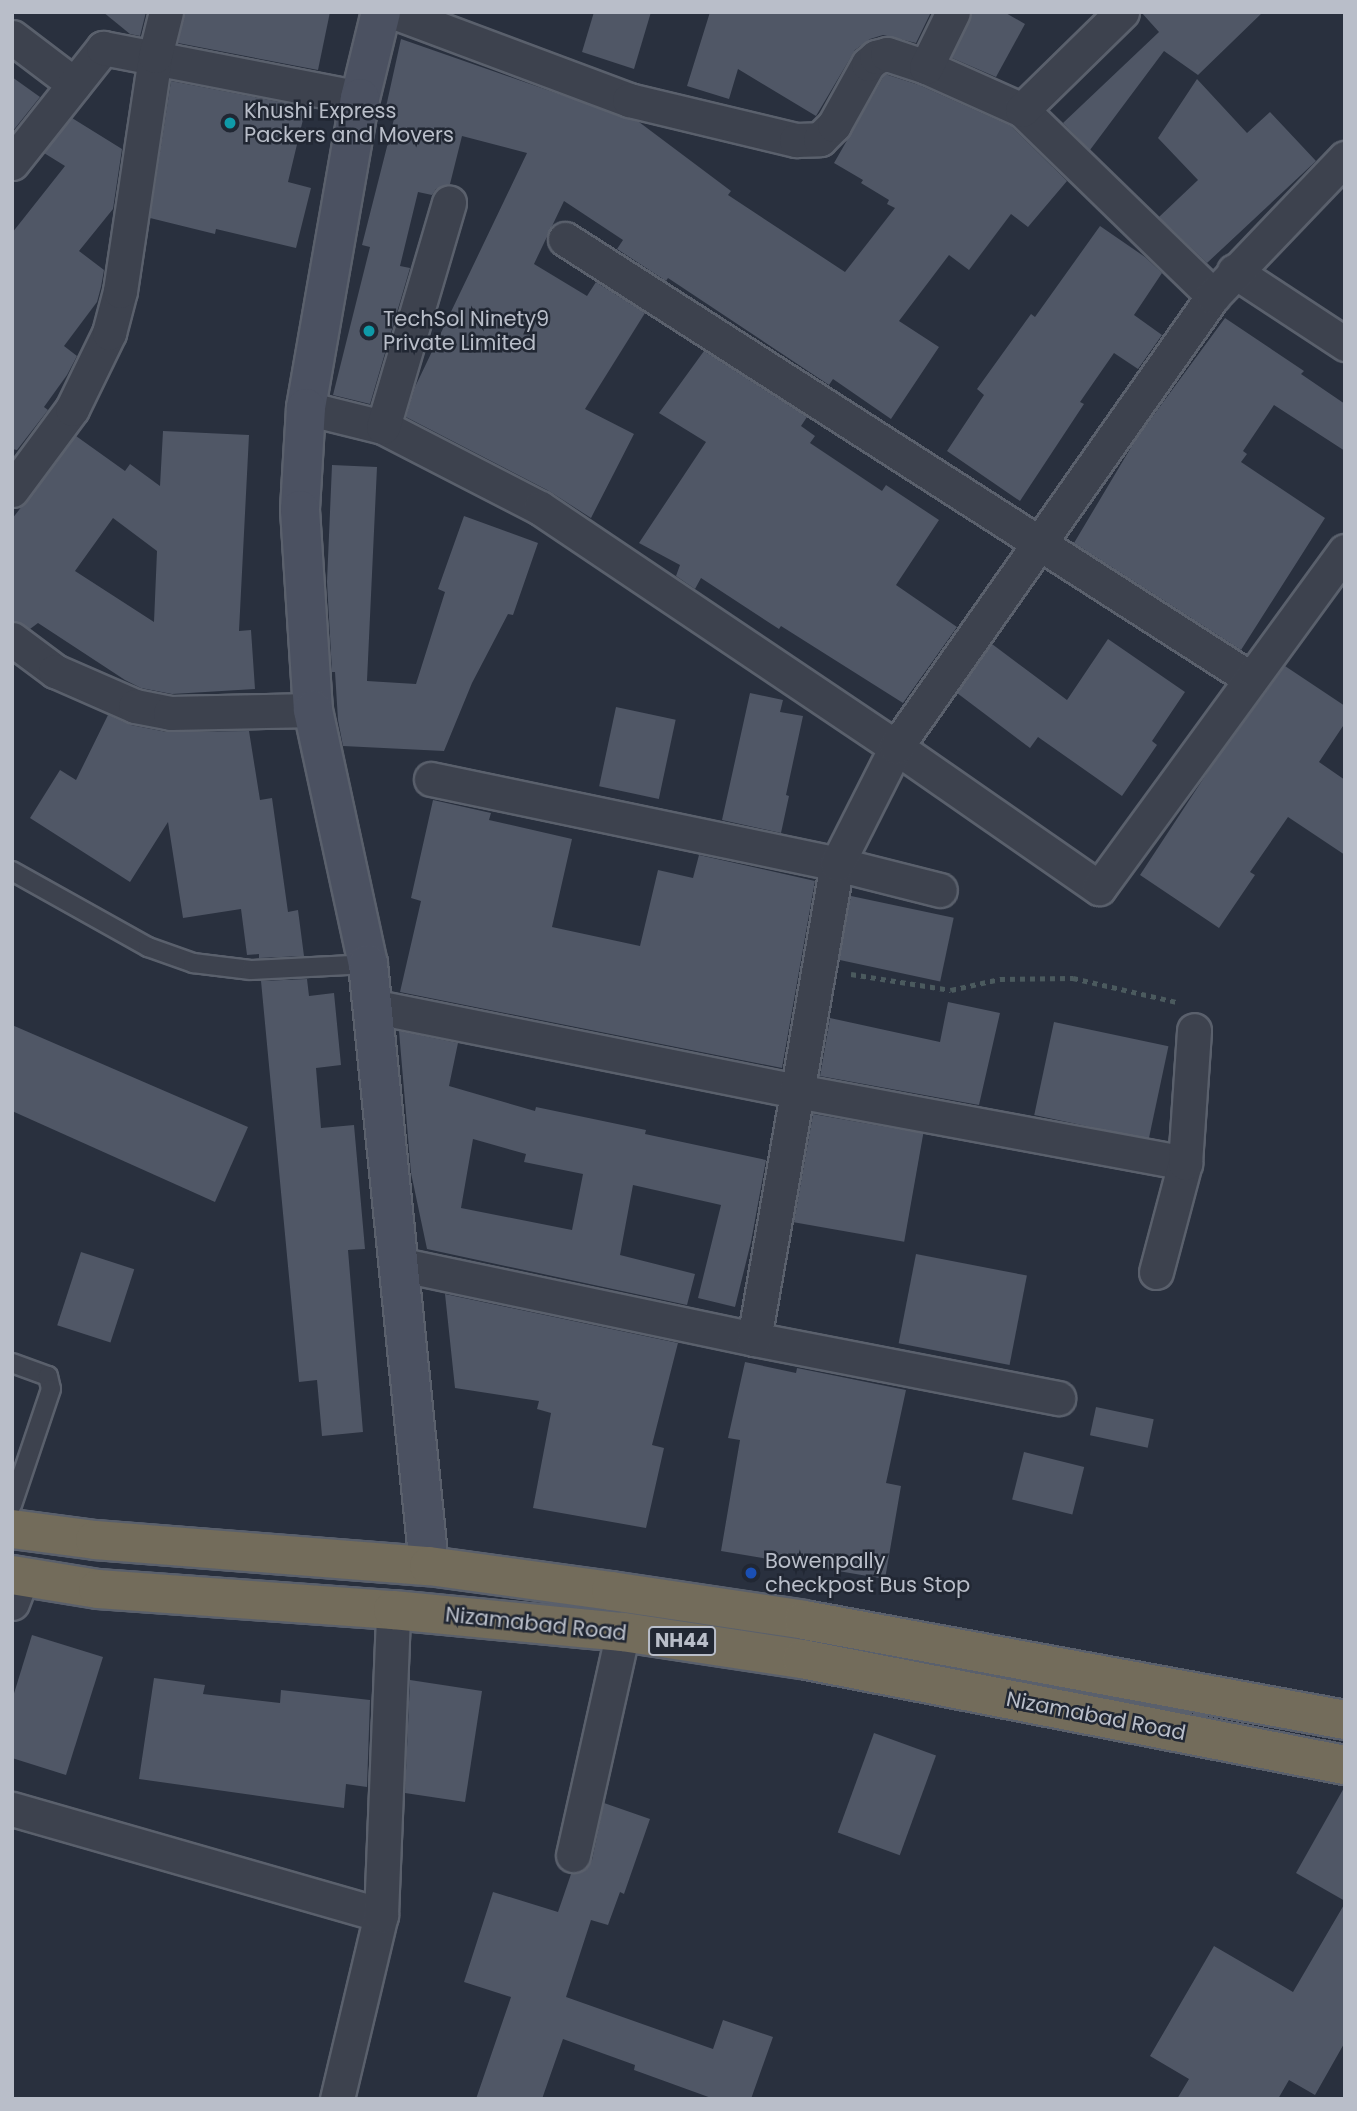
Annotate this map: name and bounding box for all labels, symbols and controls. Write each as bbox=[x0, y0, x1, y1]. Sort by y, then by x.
place label: Khushi Express Packers and Movers bbox=[244, 98, 454, 148]
marker: Khushi Express Packers and Movers bbox=[222, 115, 238, 131]
place label: TechSol Ninety9 Private Limited bbox=[383, 306, 549, 356]
marker: TechSol Ninety9 Private Limited bbox=[361, 323, 377, 339]
place label: Bowenpally checkpost Bus Stop bbox=[765, 1548, 970, 1598]
marker: Bowenpally checkpost Bus Stop bbox=[743, 1565, 759, 1581]
street label: Nizamabad Road bbox=[444, 1602, 628, 1646]
road number: NH44 bbox=[647, 1625, 717, 1656]
street label: Nizamabad Road bbox=[1004, 1686, 1188, 1746]

